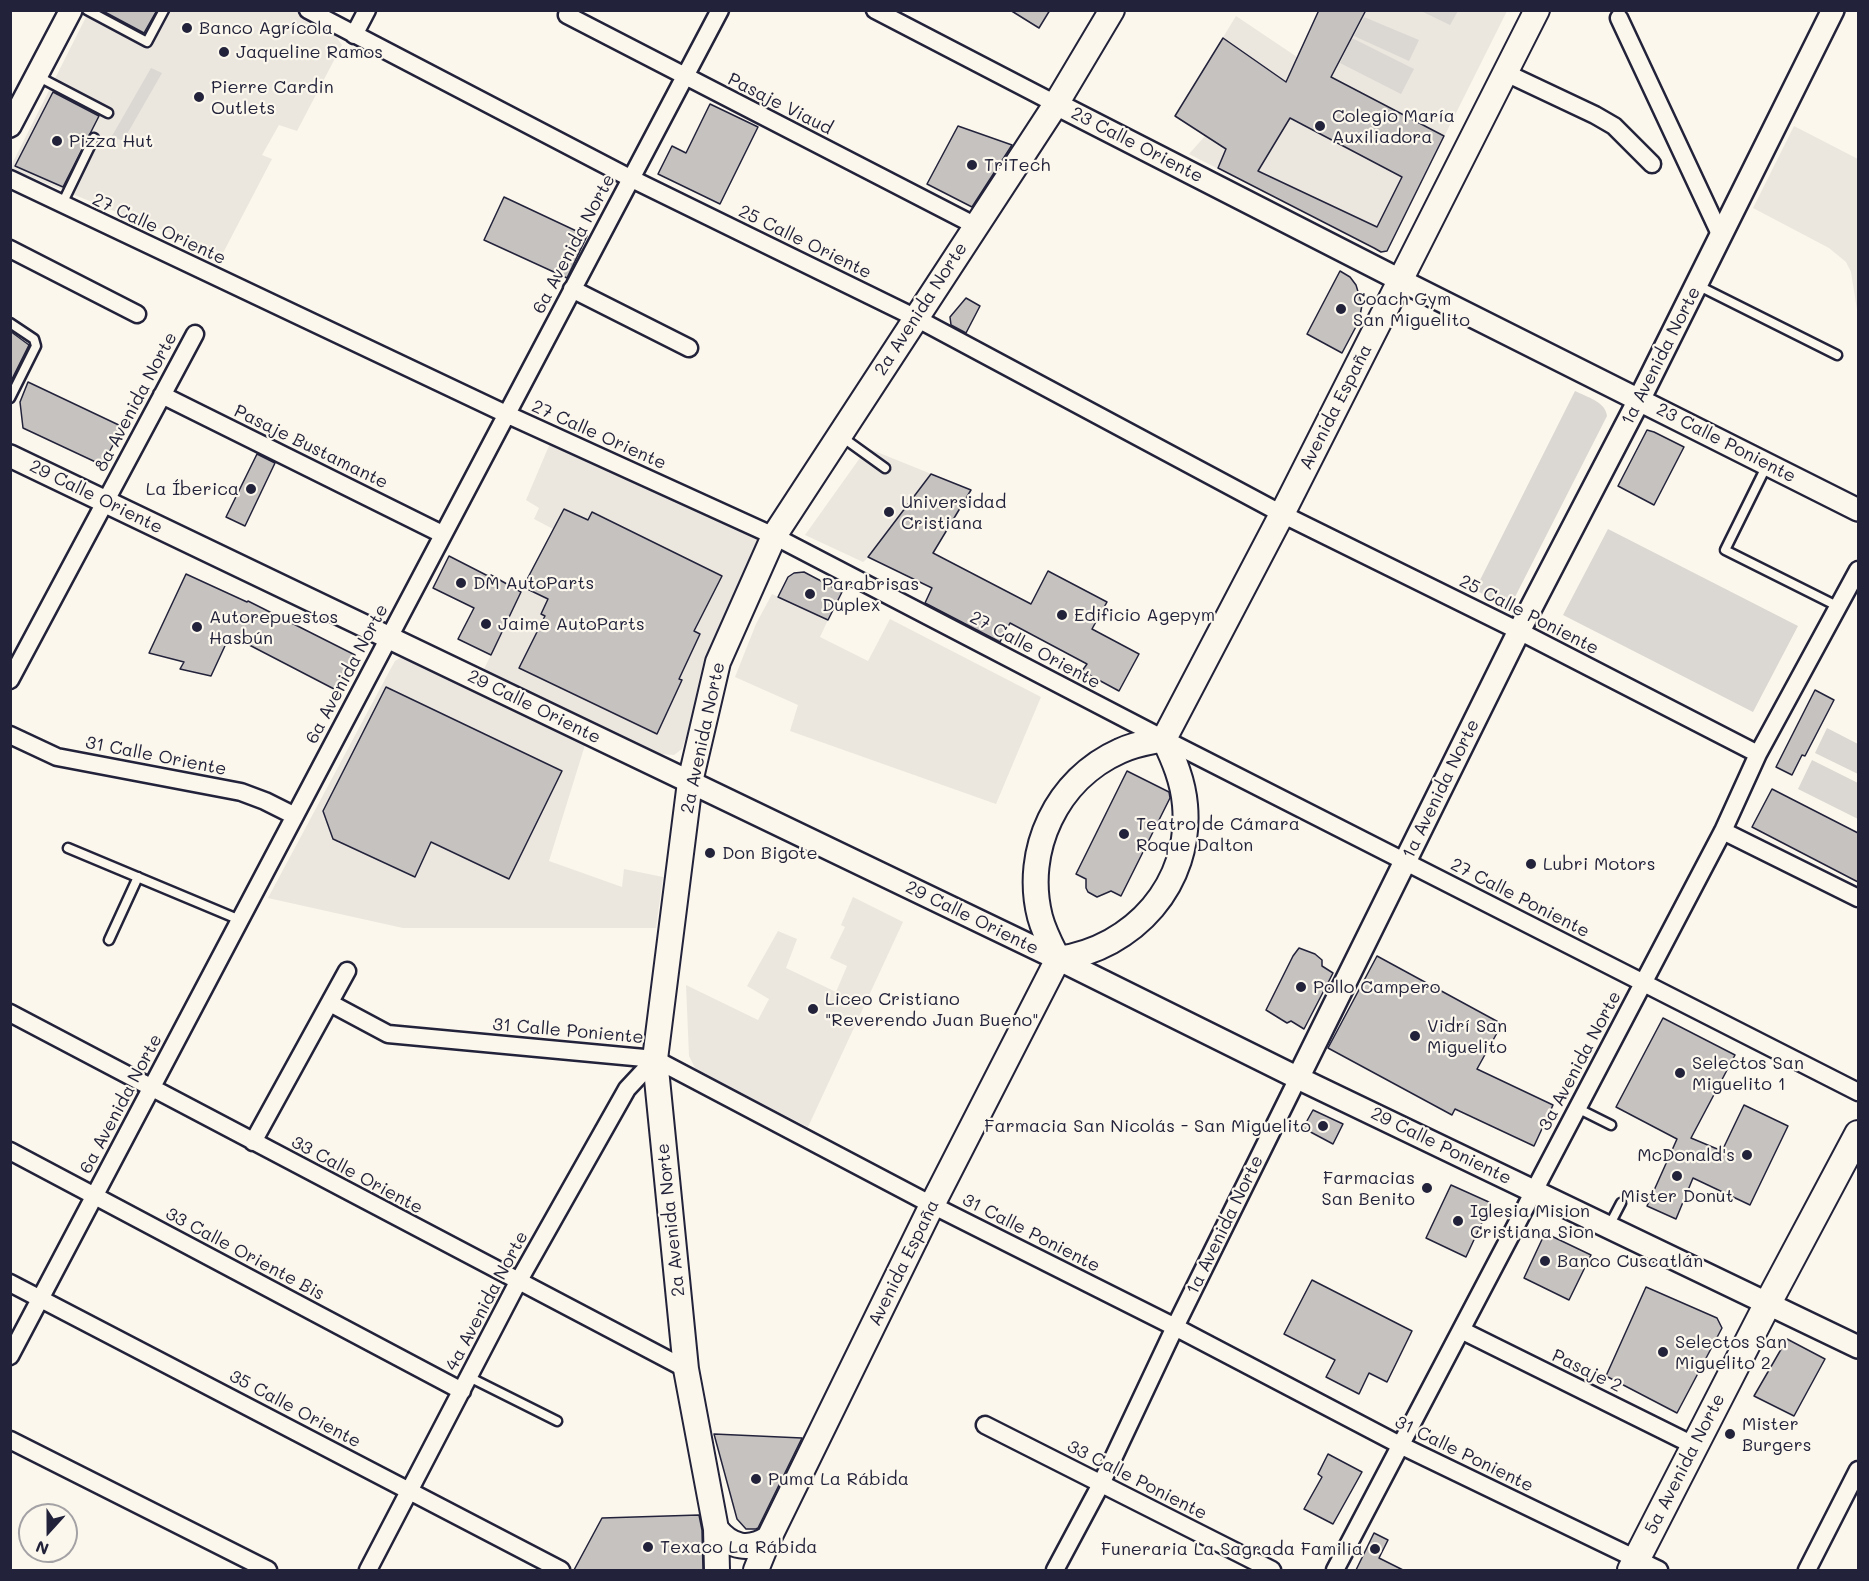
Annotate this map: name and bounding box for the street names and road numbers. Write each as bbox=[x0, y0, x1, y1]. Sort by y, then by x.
street label: Pasaje Viaud bbox=[724, 68, 836, 140]
street label: 23 Calle Oriente bbox=[1067, 102, 1207, 188]
street label: 6a Avenida Norte bbox=[528, 170, 620, 318]
street label: 27 Calle Oriente bbox=[89, 189, 229, 269]
street label: 25 Calle Oriente bbox=[735, 200, 875, 284]
street label: 2a Avenida Norte bbox=[870, 238, 972, 380]
street label: 1a Avenida Norte bbox=[1617, 283, 1705, 429]
street label: 8a Avenida Norte bbox=[90, 328, 182, 476]
street label: Avenida España bbox=[1295, 341, 1377, 473]
street label: 27 Calle Oriente bbox=[528, 396, 670, 474]
street label: 23 Calle Poniente bbox=[1653, 398, 1799, 488]
street label: Pasaje Bustamante bbox=[230, 400, 392, 494]
street label: 29 Calle Oriente bbox=[26, 455, 166, 539]
street label: 25 Calle Poniente bbox=[1456, 571, 1602, 659]
street label: 6a Avenida Norte bbox=[301, 600, 393, 748]
street label: 27 Calle Oriente bbox=[966, 606, 1104, 694]
street label: 2a Avenida Norte bbox=[676, 660, 730, 816]
street label: 29 Calle Oriente bbox=[464, 665, 604, 749]
street label: 1a Avenida Norte bbox=[1398, 716, 1484, 862]
street label: 31 Calle Oriente bbox=[84, 732, 228, 780]
street label: 27 Calle Poniente bbox=[1447, 854, 1593, 942]
street label: 29 Calle Oriente bbox=[902, 876, 1042, 960]
street label: 3a Avenida Norte bbox=[1534, 988, 1626, 1134]
street label: 31 Calle Poniente bbox=[492, 1014, 644, 1048]
street label: 6a Avenida Norte bbox=[75, 1030, 167, 1178]
street label: 29 Calle Poniente bbox=[1367, 1103, 1515, 1189]
street label: 33 Calle Oriente bbox=[288, 1131, 426, 1219]
street label: 2a Avenida Norte bbox=[652, 1142, 690, 1298]
street label: 1a Avenida Norte bbox=[1182, 1152, 1268, 1298]
street label: 31 Calle Poniente bbox=[959, 1189, 1103, 1277]
street label: Avenida España bbox=[864, 1196, 944, 1330]
street label: 33 Calle Oriente Bis bbox=[162, 1203, 328, 1305]
street label: 4a Avenida Norte bbox=[441, 1228, 533, 1374]
street label: Pasaje 2 bbox=[1548, 1345, 1626, 1397]
street label: 35 Calle Oriente bbox=[226, 1365, 364, 1453]
street label: 5a Avenida Norte bbox=[1640, 1390, 1730, 1538]
street label: 31 Calle Poniente bbox=[1391, 1411, 1537, 1497]
street label: 33 Calle Poniente bbox=[1063, 1435, 1211, 1525]

